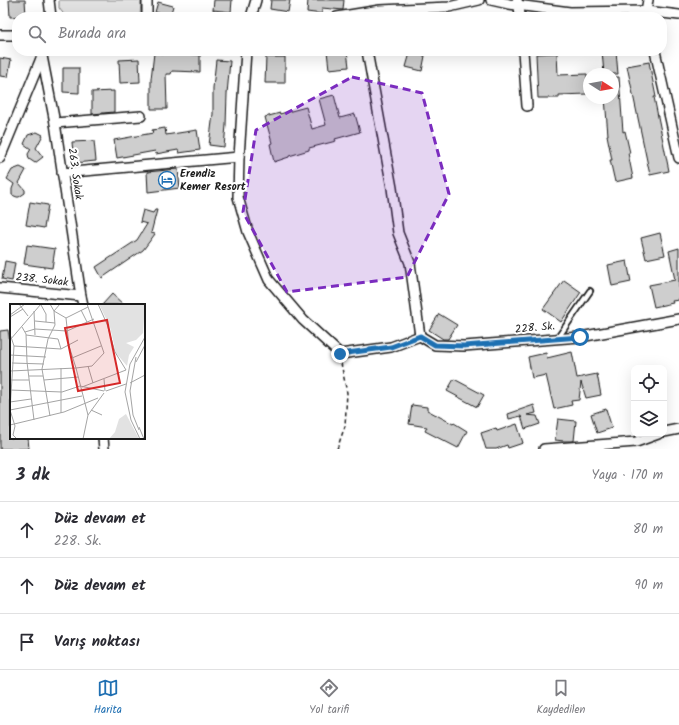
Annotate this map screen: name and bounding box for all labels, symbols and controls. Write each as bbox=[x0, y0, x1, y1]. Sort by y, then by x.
search box bbox=[12, 12, 667, 56]
text: Burada ara bbox=[58, 22, 126, 46]
icon: search bbox=[26, 23, 48, 45]
north arrow bbox=[583, 68, 619, 104]
street label: 263. Sokak bbox=[62, 147, 88, 202]
place label: Erendiz Kemer Resort bbox=[180, 165, 247, 196]
hotel icon: Erendiz Kemer Resort bbox=[157, 170, 177, 190]
street label: 238. Sokak bbox=[15, 268, 70, 292]
inset map bbox=[10, 304, 145, 439]
street label: 228. Sk. bbox=[514, 317, 556, 339]
route start bbox=[571, 328, 589, 346]
route end bbox=[331, 345, 349, 363]
map controls bbox=[631, 365, 667, 437]
button: locate bbox=[631, 365, 667, 401]
button: layers bbox=[631, 401, 667, 437]
text: 3 dk bbox=[16, 462, 49, 489]
text: Yaya · 170 m bbox=[592, 465, 663, 486]
text: Düz devam et bbox=[54, 507, 146, 531]
icon: ahead bbox=[16, 519, 38, 541]
text: 80 m bbox=[633, 519, 663, 540]
text: 228. Sk. bbox=[54, 531, 101, 552]
text: Düz devam et bbox=[54, 574, 146, 598]
icon: ahead bbox=[16, 575, 38, 597]
text: 90 m bbox=[635, 575, 663, 596]
text: Varış noktası bbox=[54, 630, 140, 654]
icon: arrive bbox=[16, 631, 38, 653]
tab: Harita bbox=[94, 677, 122, 719]
tab: Yol tarifi bbox=[309, 677, 349, 719]
tab: Kaydedilen bbox=[536, 677, 585, 719]

